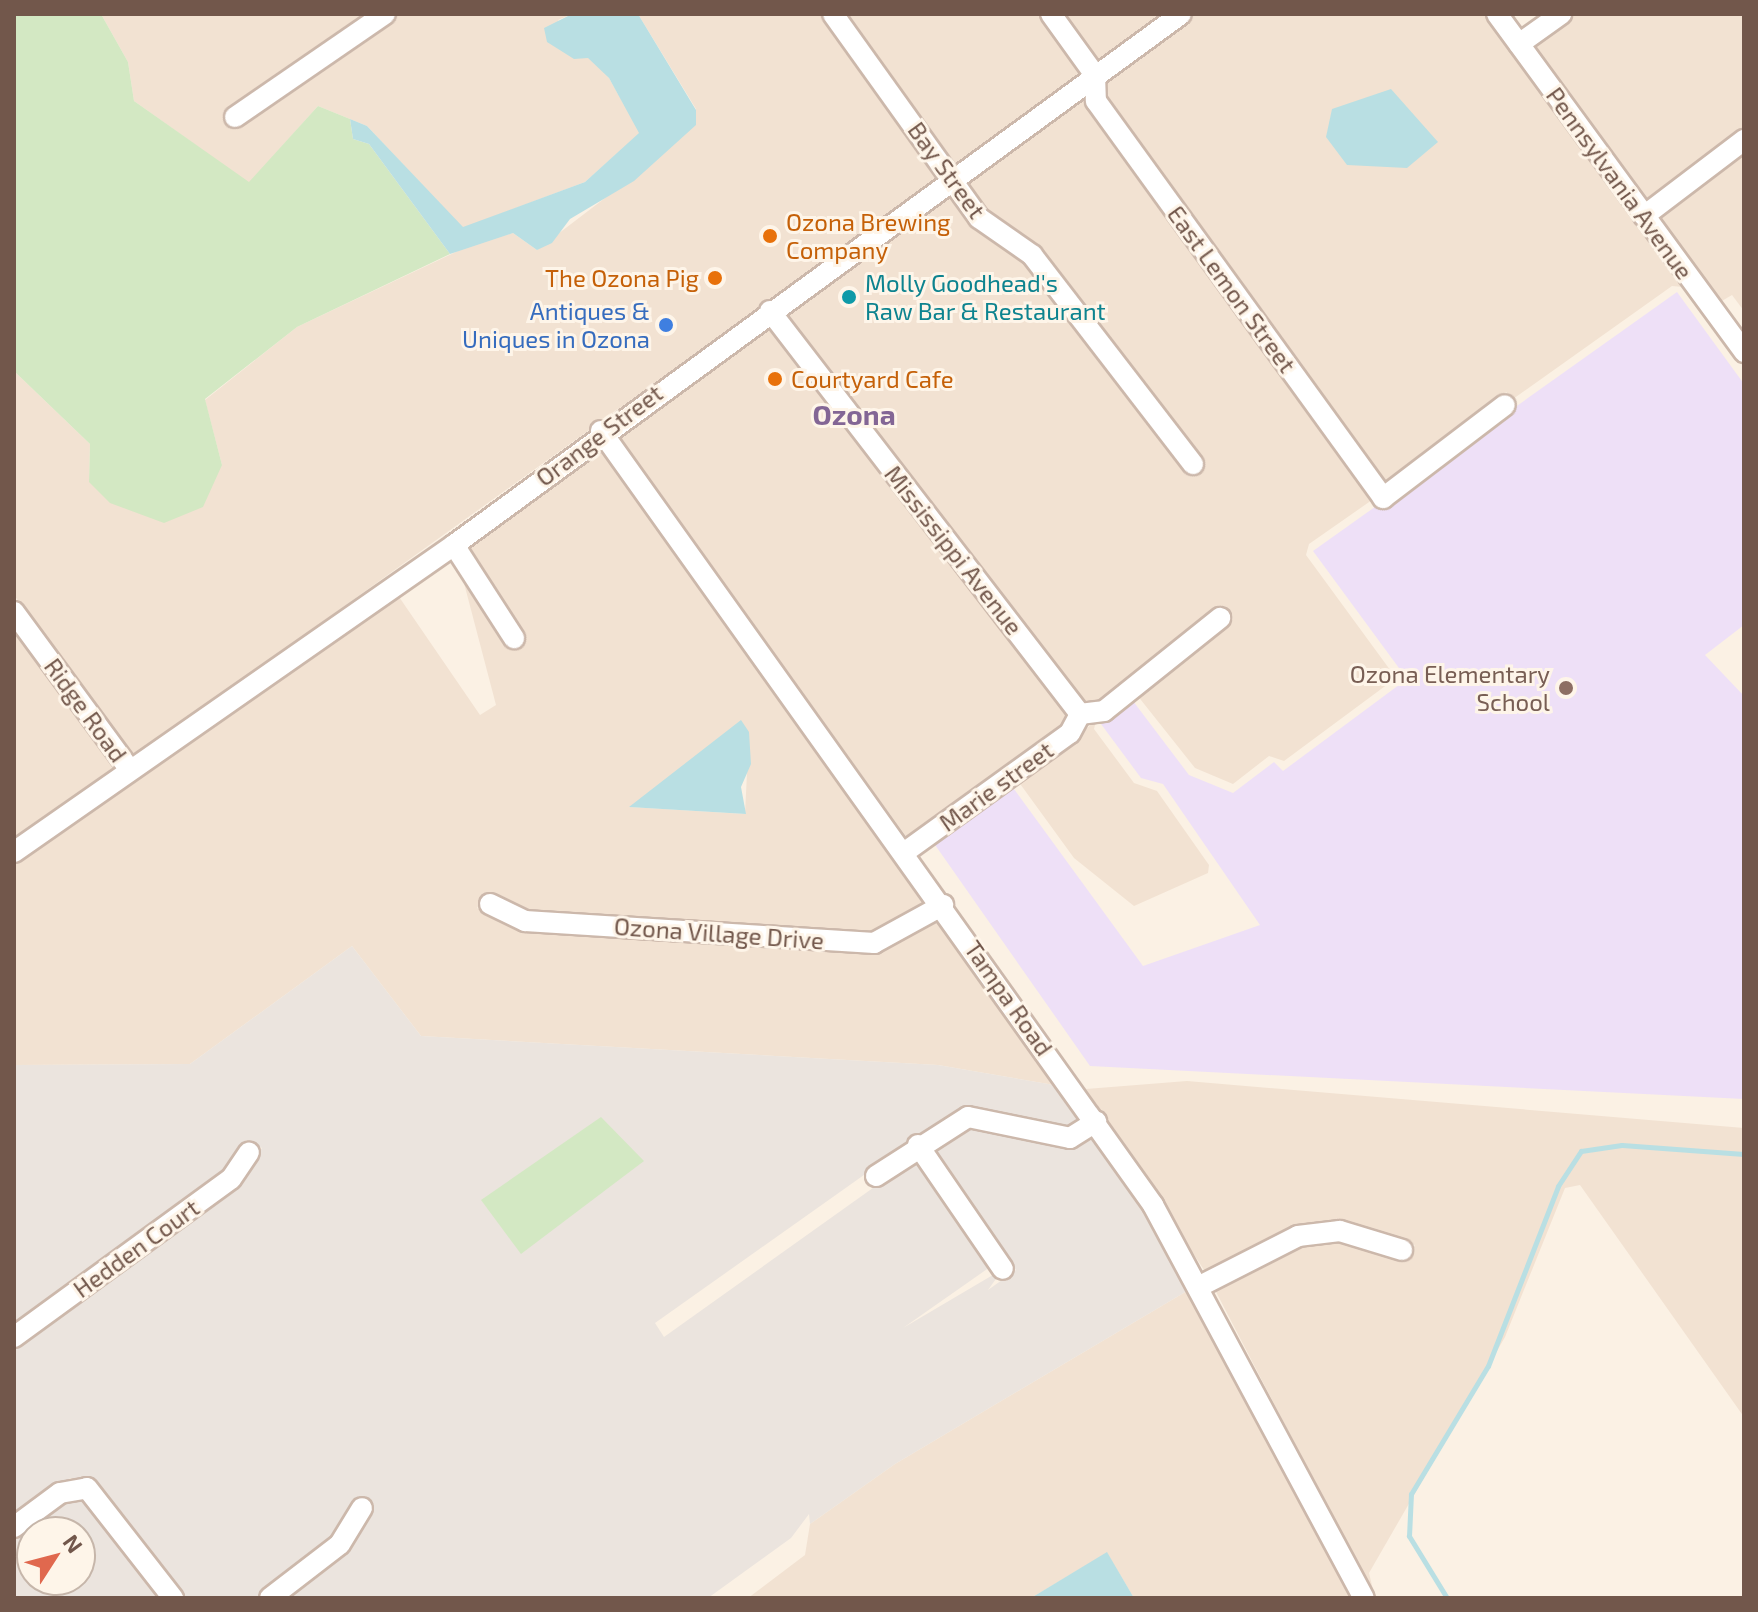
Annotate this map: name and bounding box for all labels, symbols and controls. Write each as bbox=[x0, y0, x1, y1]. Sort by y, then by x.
street label: Pennsylvania Avenue bbox=[1541, 81, 1699, 285]
street label: Bay Street bbox=[902, 116, 992, 224]
street label: East Lemon Street bbox=[1162, 200, 1302, 378]
place label: Ozona Brewing Company bbox=[786, 208, 950, 264]
marker: Ozona Brewing Company bbox=[761, 227, 779, 245]
place label: The Ozona Pig bbox=[545, 264, 699, 292]
marker: The Ozona Pig bbox=[706, 269, 724, 287]
place label: Molly Goodhead's Raw Bar & Restaurant bbox=[865, 269, 1107, 325]
marker: Molly Goodhead's Raw Bar & Restaurant bbox=[840, 288, 858, 306]
place label: Antiques & Uniques in Ozona bbox=[462, 297, 650, 353]
marker: Antiques & Uniques in Ozona bbox=[657, 316, 675, 334]
place label: Courtyard Cafe bbox=[791, 365, 954, 393]
marker: Courtyard Cafe bbox=[766, 370, 784, 388]
street label: Orange Street bbox=[530, 378, 668, 492]
district label: Ozona bbox=[812, 397, 896, 431]
street label: Mississippi Avenue bbox=[879, 459, 1029, 641]
street label: Ridge Road bbox=[39, 652, 133, 768]
place label: Ozona Elementary School bbox=[1350, 660, 1550, 716]
marker: Ozona Elementary School bbox=[1557, 679, 1575, 697]
street label: Marie street bbox=[933, 735, 1059, 837]
street label: Ozona Village Drive bbox=[613, 911, 825, 955]
street label: Tampa Road bbox=[959, 935, 1059, 1061]
street label: Hedden Court bbox=[68, 1193, 204, 1303]
north arrow bbox=[16, 1516, 96, 1596]
text: N bbox=[59, 1529, 89, 1557]

